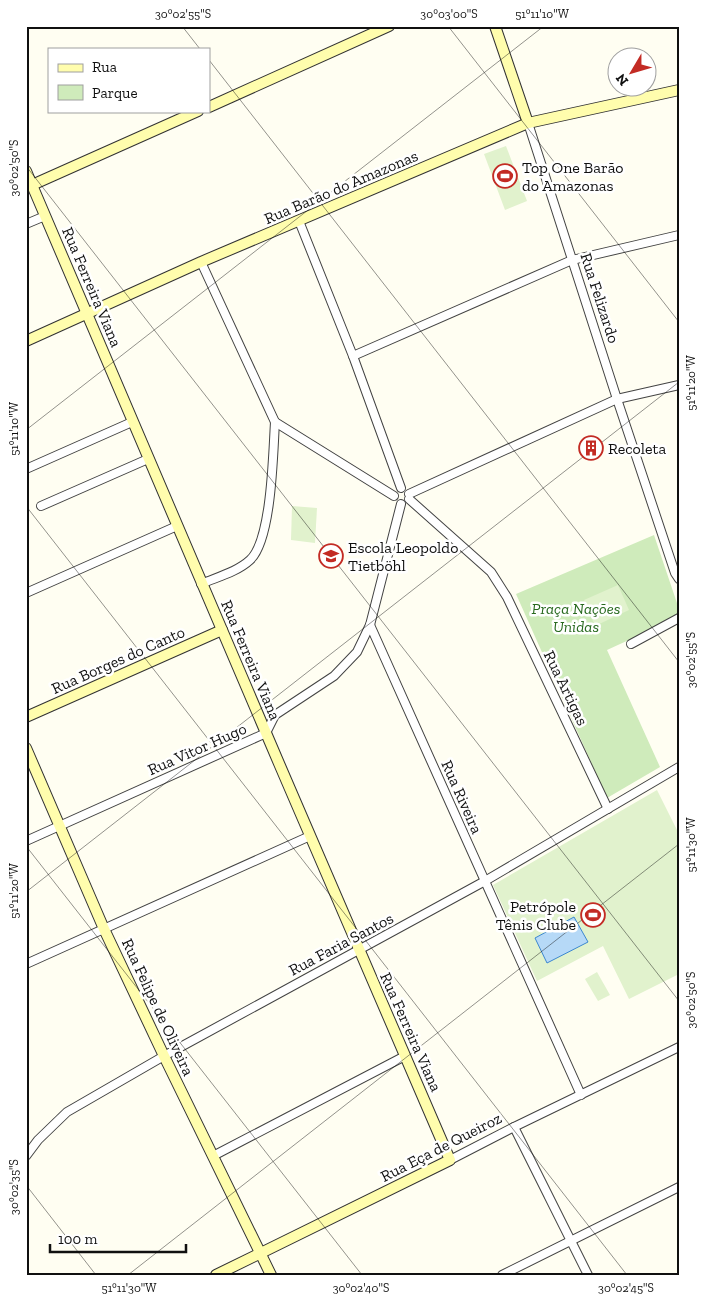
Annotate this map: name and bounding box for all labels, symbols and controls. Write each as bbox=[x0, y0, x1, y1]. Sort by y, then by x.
text: 30°02'55"S bbox=[155, 7, 211, 21]
text: 30°03'00"S bbox=[420, 7, 478, 21]
text: 51°11'10"W bbox=[515, 7, 570, 21]
legend bbox=[48, 48, 210, 112]
north arrow bbox=[608, 48, 658, 98]
text: Rua bbox=[92, 58, 117, 76]
text: N bbox=[612, 70, 632, 89]
text: Parque bbox=[92, 84, 138, 102]
text: 30°02'50"S bbox=[7, 140, 21, 196]
street label: Rua Barão do Amazonas bbox=[261, 146, 421, 228]
place label: Top One Barão do Amazonas bbox=[522, 158, 624, 195]
sports icon: Top One Barão do Amazonas bbox=[492, 163, 518, 189]
street label: Rua Ferreira Viana bbox=[58, 224, 126, 350]
street label: Rua Felizardo bbox=[576, 250, 624, 346]
text: 51°11'20"W bbox=[684, 355, 698, 411]
text: 51°11'10"W bbox=[7, 401, 21, 456]
building icon: Recoleta bbox=[578, 435, 604, 461]
place label: Recoleta bbox=[608, 439, 667, 458]
place label: Escola Leopoldo Tietböhl bbox=[348, 538, 458, 575]
school or university icon: Escola Leopoldo Tietböhl bbox=[318, 543, 344, 569]
street label: Rua Ferreira Viana bbox=[217, 597, 285, 723]
park label: Praça Nações Unidas bbox=[532, 599, 620, 636]
street label: Rua Borges do Canto bbox=[48, 622, 188, 698]
text: 30°02'55"S bbox=[684, 632, 698, 688]
street label: Rua Artigas bbox=[540, 648, 592, 728]
street label: Rua Vitor Hugo bbox=[145, 719, 249, 779]
street label: Rua Riveira bbox=[437, 757, 487, 837]
text: 51°11'30"W bbox=[684, 817, 698, 872]
text: 51°11'20"W bbox=[7, 863, 21, 919]
place label: Petrópole Tênis Clube bbox=[496, 897, 576, 934]
sports icon: Petrópole Tênis Clube bbox=[580, 902, 606, 928]
street label: Rua Faria Santos bbox=[285, 908, 397, 980]
street label: Rua Felipe de Oliveira bbox=[118, 935, 198, 1079]
street label: Rua Ferreira Viana bbox=[376, 969, 446, 1095]
text: 30°02'50"S bbox=[684, 972, 698, 1028]
street label: Rua Eça de Queiroz bbox=[377, 1108, 505, 1186]
text: 30°02'35"S bbox=[7, 1159, 21, 1215]
scale bar bbox=[50, 1221, 186, 1253]
text: 100 m bbox=[58, 1230, 97, 1248]
text: 51°11'30"W bbox=[102, 1281, 157, 1295]
text: 30°02'40"S bbox=[333, 1281, 389, 1295]
text: 30°02'45"S bbox=[598, 1281, 654, 1295]

